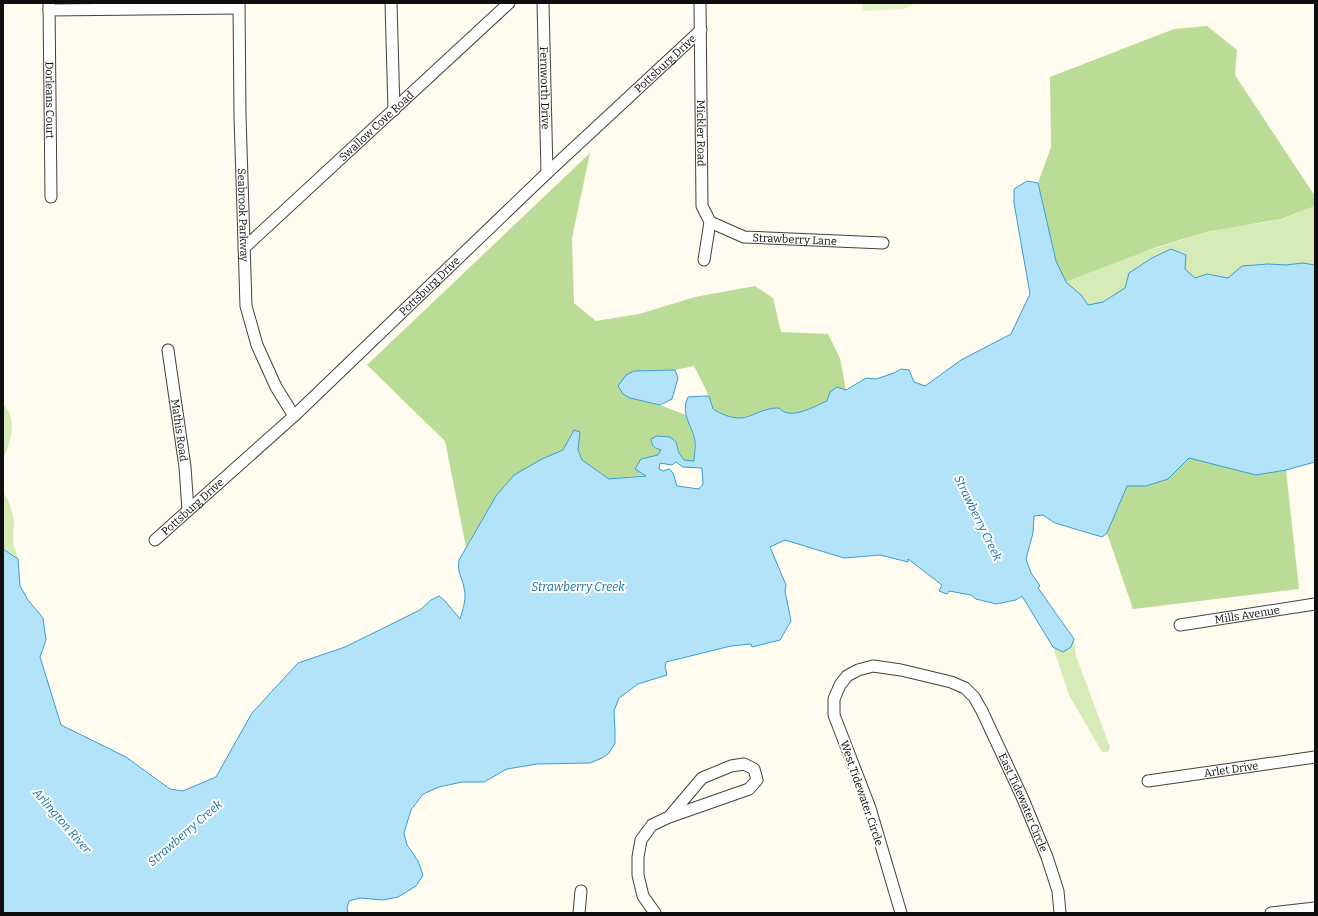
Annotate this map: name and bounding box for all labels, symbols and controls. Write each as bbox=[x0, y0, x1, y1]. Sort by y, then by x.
street label: Pottsburg Drive bbox=[632, 32, 699, 96]
street label: Fernworth Drive bbox=[537, 46, 552, 130]
street label: Dorleans Court bbox=[43, 61, 56, 139]
street label: Swallow Cove Road bbox=[337, 88, 417, 164]
street label: Mickler Road bbox=[694, 100, 708, 167]
street label: Seabrook Parkway bbox=[235, 168, 251, 262]
street label: Strawberry Lane bbox=[752, 231, 837, 248]
street label: Pottsburg Drive bbox=[397, 254, 463, 318]
street label: Mathis Road bbox=[168, 398, 190, 463]
water label: Strawberry Creek bbox=[951, 473, 1005, 564]
street label: Pottsburg Drive bbox=[159, 476, 227, 538]
water label: Strawberry Creek bbox=[531, 580, 625, 594]
street label: Mills Avenue bbox=[1214, 604, 1281, 627]
street label: West Tidewater Circle bbox=[837, 739, 886, 848]
street label: East Tidewater Circle bbox=[995, 751, 1050, 854]
street label: Arlet Drive bbox=[1203, 759, 1259, 780]
water label: Arlington River bbox=[29, 785, 95, 857]
water label: Strawberry Creek bbox=[145, 797, 225, 869]

